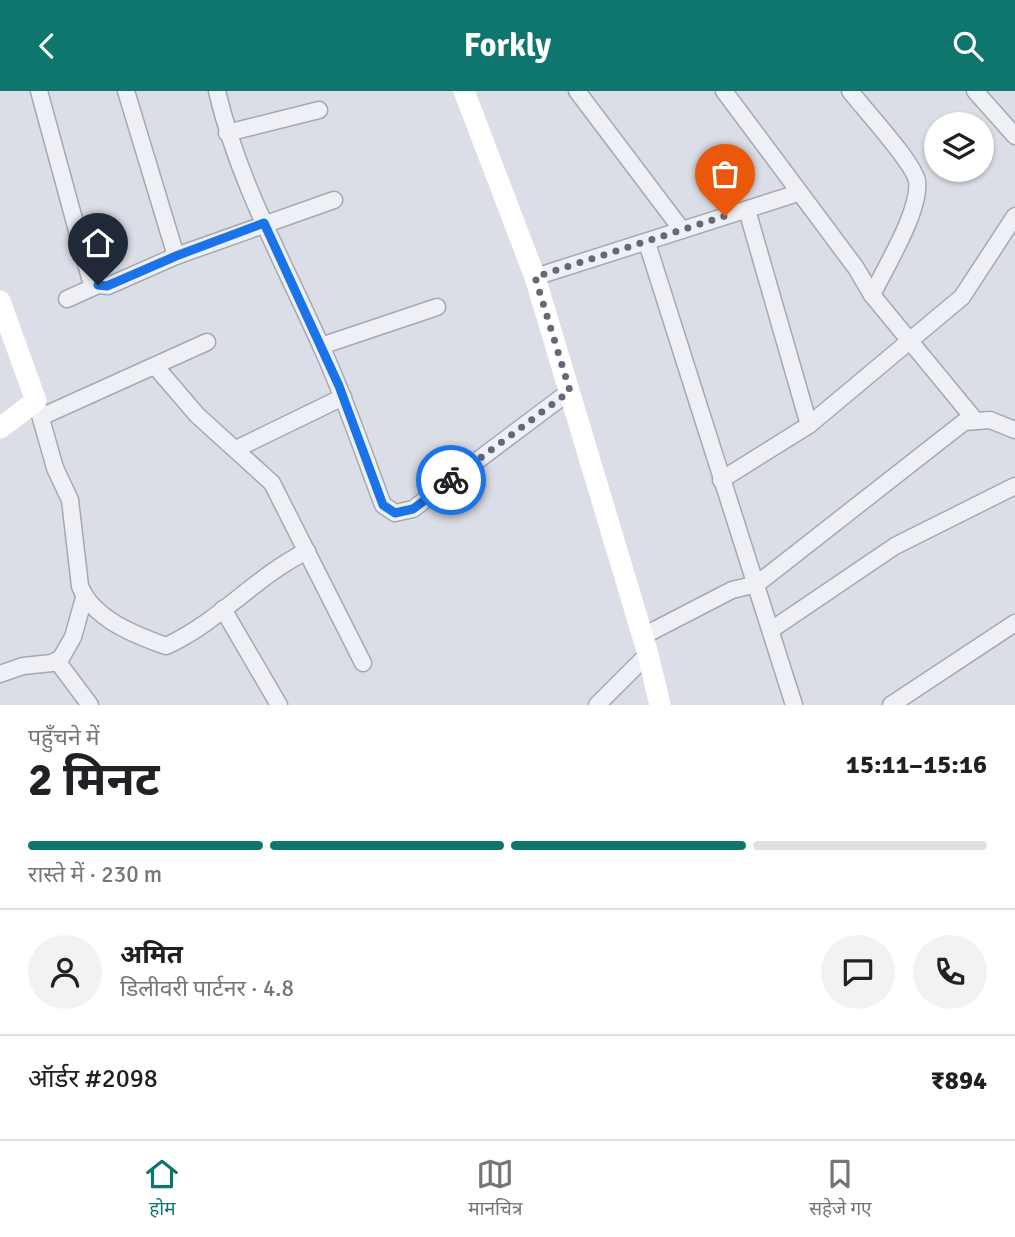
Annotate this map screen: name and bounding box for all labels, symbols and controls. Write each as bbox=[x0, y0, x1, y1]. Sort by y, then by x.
text: Forkly bbox=[464, 26, 551, 65]
icon: back bbox=[28, 27, 66, 65]
icon: search bbox=[949, 27, 987, 65]
map controls bbox=[924, 112, 994, 182]
button: layers bbox=[924, 112, 994, 182]
pin bbox=[695, 144, 755, 216]
icon: bag bbox=[706, 155, 744, 193]
pin bbox=[68, 213, 128, 285]
icon: home bbox=[79, 224, 117, 262]
courier bbox=[416, 445, 486, 515]
icon: bike bbox=[432, 461, 470, 499]
text: पहुँचने में bbox=[28, 723, 99, 752]
text: 15:11–15:16 bbox=[846, 749, 987, 781]
text: 2 मिनट bbox=[28, 752, 160, 808]
text: रास्ते में · 230 m bbox=[28, 860, 162, 889]
button: person bbox=[28, 935, 102, 1009]
button: chat bbox=[821, 935, 895, 1009]
button: phone bbox=[913, 935, 987, 1009]
text: अमित bbox=[120, 939, 183, 971]
text: डिलीवरी पार्टनर · 4.8 bbox=[120, 974, 294, 1003]
text: ऑर्डर #2098 bbox=[28, 1063, 158, 1095]
text: ₹894 bbox=[931, 1065, 987, 1097]
tab: होम bbox=[143, 1155, 181, 1223]
tab: मानचित्र bbox=[468, 1155, 522, 1223]
tab: सहेजे गए bbox=[809, 1155, 872, 1223]

